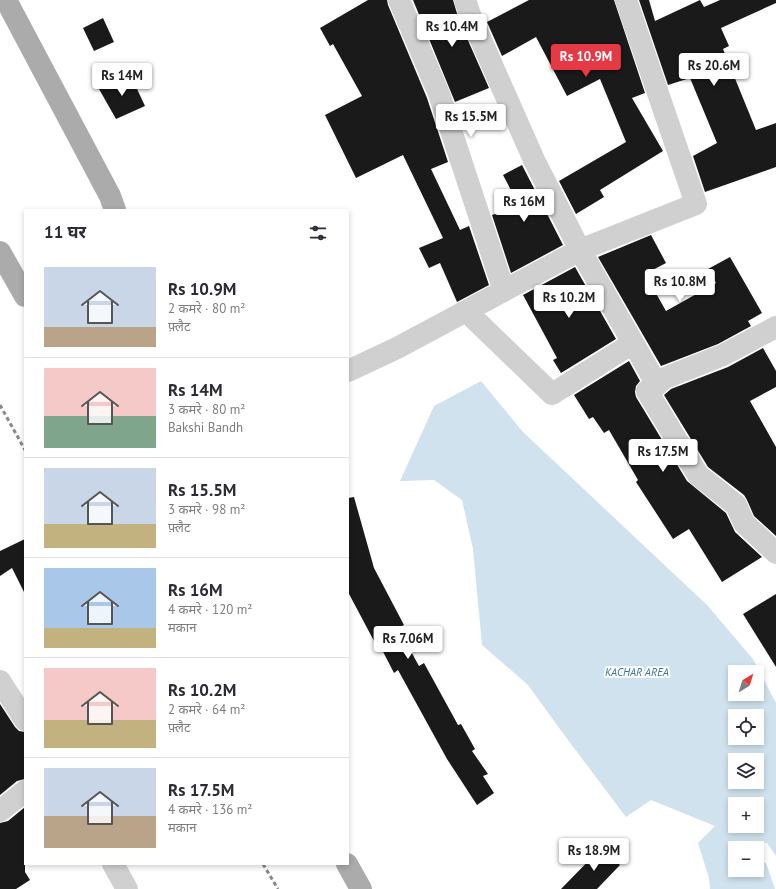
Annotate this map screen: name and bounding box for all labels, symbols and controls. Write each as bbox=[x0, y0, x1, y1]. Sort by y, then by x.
pin: Rs 10.4M bbox=[411, 14, 493, 48]
text: Rs 10.4M bbox=[426, 18, 478, 35]
pin: Rs 10.9M bbox=[545, 44, 627, 78]
text: Rs 10.9M bbox=[560, 48, 612, 65]
pin: Rs 20.6M bbox=[673, 53, 755, 87]
text: Rs 20.6M bbox=[688, 57, 740, 74]
pin: Rs 14M bbox=[89, 63, 155, 97]
text: Rs 14M bbox=[101, 67, 143, 84]
pin: Rs 15.5M bbox=[430, 104, 512, 138]
text: Rs 15.5M bbox=[445, 108, 497, 125]
pin: Rs 16M bbox=[491, 189, 557, 223]
text: Rs 16M bbox=[503, 193, 545, 210]
text: 11 घर bbox=[44, 221, 86, 243]
icon: filters bbox=[307, 222, 329, 244]
pin: Rs 10.8M bbox=[639, 269, 721, 303]
text: Rs 10.8M bbox=[654, 273, 706, 290]
text: Rs 10.9M bbox=[168, 278, 236, 300]
icon: home bbox=[76, 283, 124, 331]
pin: Rs 10.2M bbox=[528, 285, 610, 319]
text: Rs 10.2M bbox=[543, 289, 595, 306]
text: 2 कमरे · 80 m² bbox=[168, 300, 245, 317]
text: फ़्लैट bbox=[168, 318, 191, 335]
text: Rs 14M bbox=[168, 379, 223, 401]
icon: home bbox=[76, 384, 124, 432]
text: 3 कमरे · 80 m² bbox=[168, 401, 245, 418]
text: Bakshi Bandh bbox=[168, 419, 243, 436]
pin: Rs 17.5M bbox=[622, 439, 704, 473]
text: Rs 17.5M bbox=[638, 443, 688, 460]
text: Rs 15.5M bbox=[168, 479, 236, 501]
icon: home bbox=[76, 484, 124, 532]
text: 3 कमरे · 98 m² bbox=[168, 501, 245, 518]
text: फ़्लैट bbox=[168, 519, 191, 536]
text: Rs 16M bbox=[168, 579, 223, 601]
icon: home bbox=[76, 584, 124, 632]
text: 4 कमरे · 120 m² bbox=[168, 601, 252, 618]
text: मकान bbox=[168, 619, 196, 636]
pin: Rs 7.06M bbox=[367, 626, 449, 660]
text: Rs 7.06M bbox=[383, 630, 433, 647]
water label: KACHAR AREA bbox=[605, 665, 669, 679]
north arrow bbox=[728, 665, 764, 701]
map controls bbox=[728, 665, 764, 877]
text: Rs 10.2M bbox=[168, 679, 236, 701]
icon: home bbox=[76, 684, 124, 732]
text: 2 कमरे · 64 m² bbox=[168, 701, 245, 718]
button: locate bbox=[728, 709, 764, 745]
text: फ़्लैट bbox=[168, 719, 191, 736]
button: layers bbox=[728, 753, 764, 789]
text: Rs 17.5M bbox=[168, 779, 234, 801]
icon: home bbox=[76, 784, 124, 832]
button: + bbox=[728, 797, 764, 833]
text: 4 कमरे · 136 m² bbox=[168, 801, 252, 818]
text: मकान bbox=[168, 819, 196, 836]
pin: Rs 18.9M bbox=[553, 838, 635, 872]
button: − bbox=[728, 841, 764, 877]
text: Rs 18.9M bbox=[568, 842, 620, 859]

